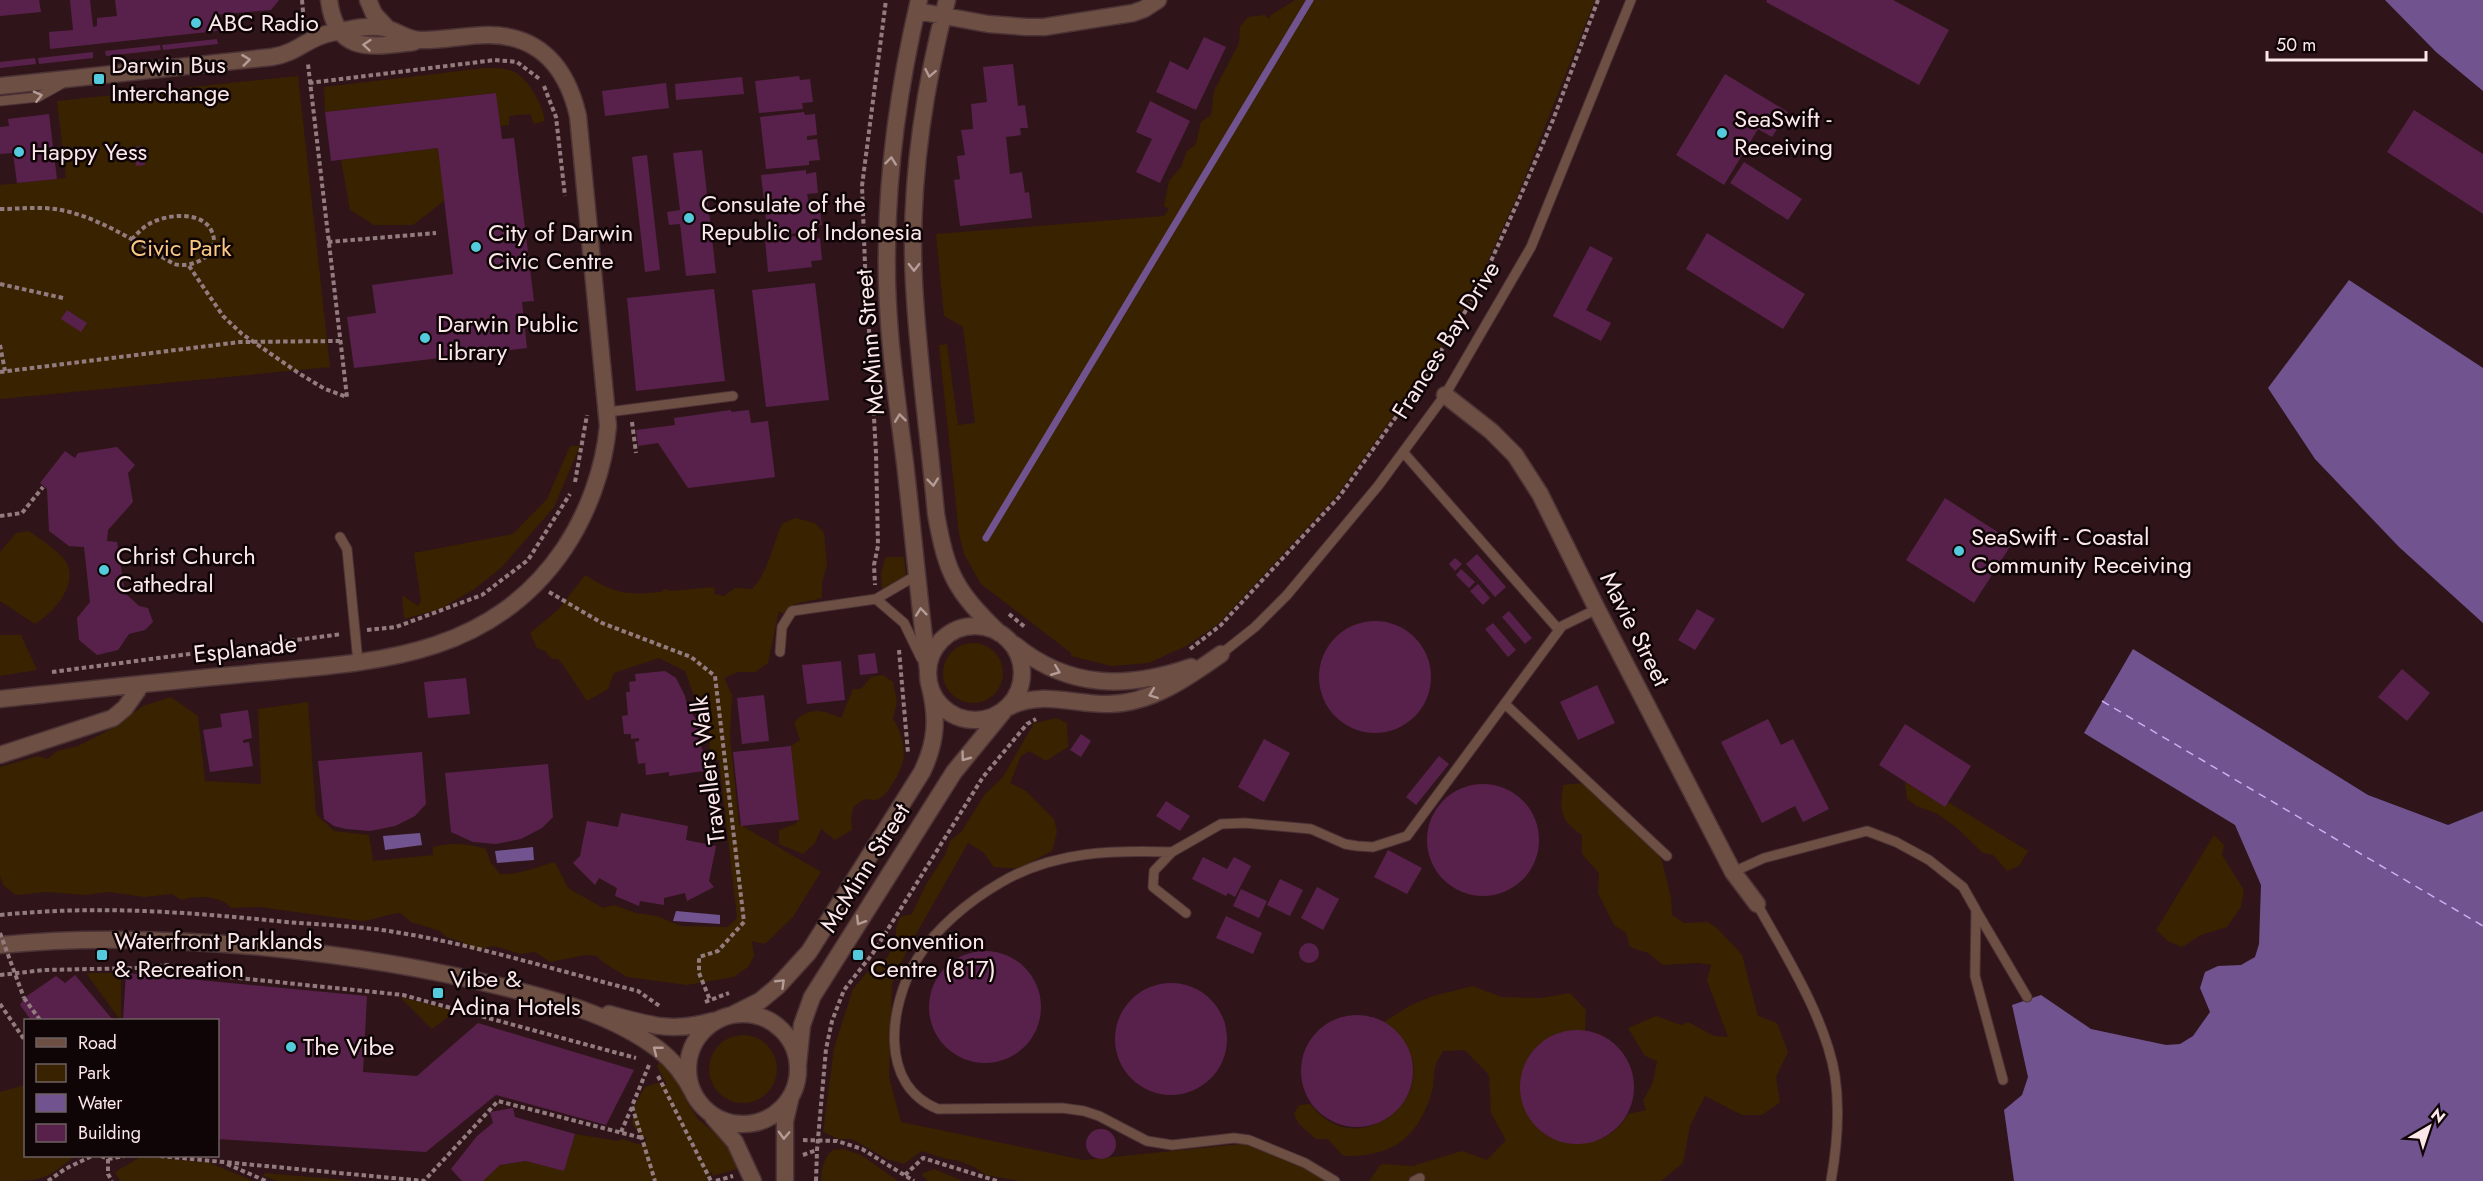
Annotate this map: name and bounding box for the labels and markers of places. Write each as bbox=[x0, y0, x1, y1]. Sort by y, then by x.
place label: ABC Radio bbox=[208, 5, 319, 40]
marker: ABC Radio bbox=[189, 16, 203, 30]
place label: Darwin Bus Interchange bbox=[111, 47, 230, 110]
marker: Darwin Bus Interchange bbox=[92, 72, 106, 86]
place label: SeaSwift - Receiving bbox=[1734, 101, 1833, 164]
marker: SeaSwift - Receiving bbox=[1715, 126, 1729, 140]
place label: Happy Yess bbox=[31, 134, 147, 169]
marker: Happy Yess bbox=[12, 145, 26, 159]
place label: Consulate of the Republic of Indonesia bbox=[701, 186, 922, 249]
marker: Consulate of the Republic of Indonesia bbox=[682, 211, 696, 225]
place label: City of Darwin Civic Centre bbox=[488, 215, 633, 278]
marker: City of Darwin Civic Centre bbox=[469, 240, 483, 254]
place label: Darwin Public Library bbox=[437, 306, 578, 369]
marker: Darwin Public Library bbox=[418, 331, 432, 345]
place label: SeaSwift - Coastal Community Receiving bbox=[1971, 519, 2192, 582]
place label: Christ Church Cathedral bbox=[116, 538, 256, 601]
marker: SeaSwift - Coastal Community Receiving bbox=[1952, 544, 1966, 558]
marker: Christ Church Cathedral bbox=[97, 563, 111, 577]
place label: Waterfront Parklands & Recreation bbox=[114, 923, 322, 986]
place label: Convention Centre (817) bbox=[870, 923, 996, 986]
marker: Waterfront Parklands & Recreation bbox=[95, 948, 109, 962]
marker: Convention Centre (817) bbox=[851, 948, 865, 962]
place label: Vibe & Adina Hotels bbox=[450, 961, 581, 1024]
marker: Vibe & Adina Hotels bbox=[431, 986, 445, 1000]
place label: The Vibe bbox=[303, 1029, 394, 1064]
marker: The Vibe bbox=[284, 1040, 298, 1054]

